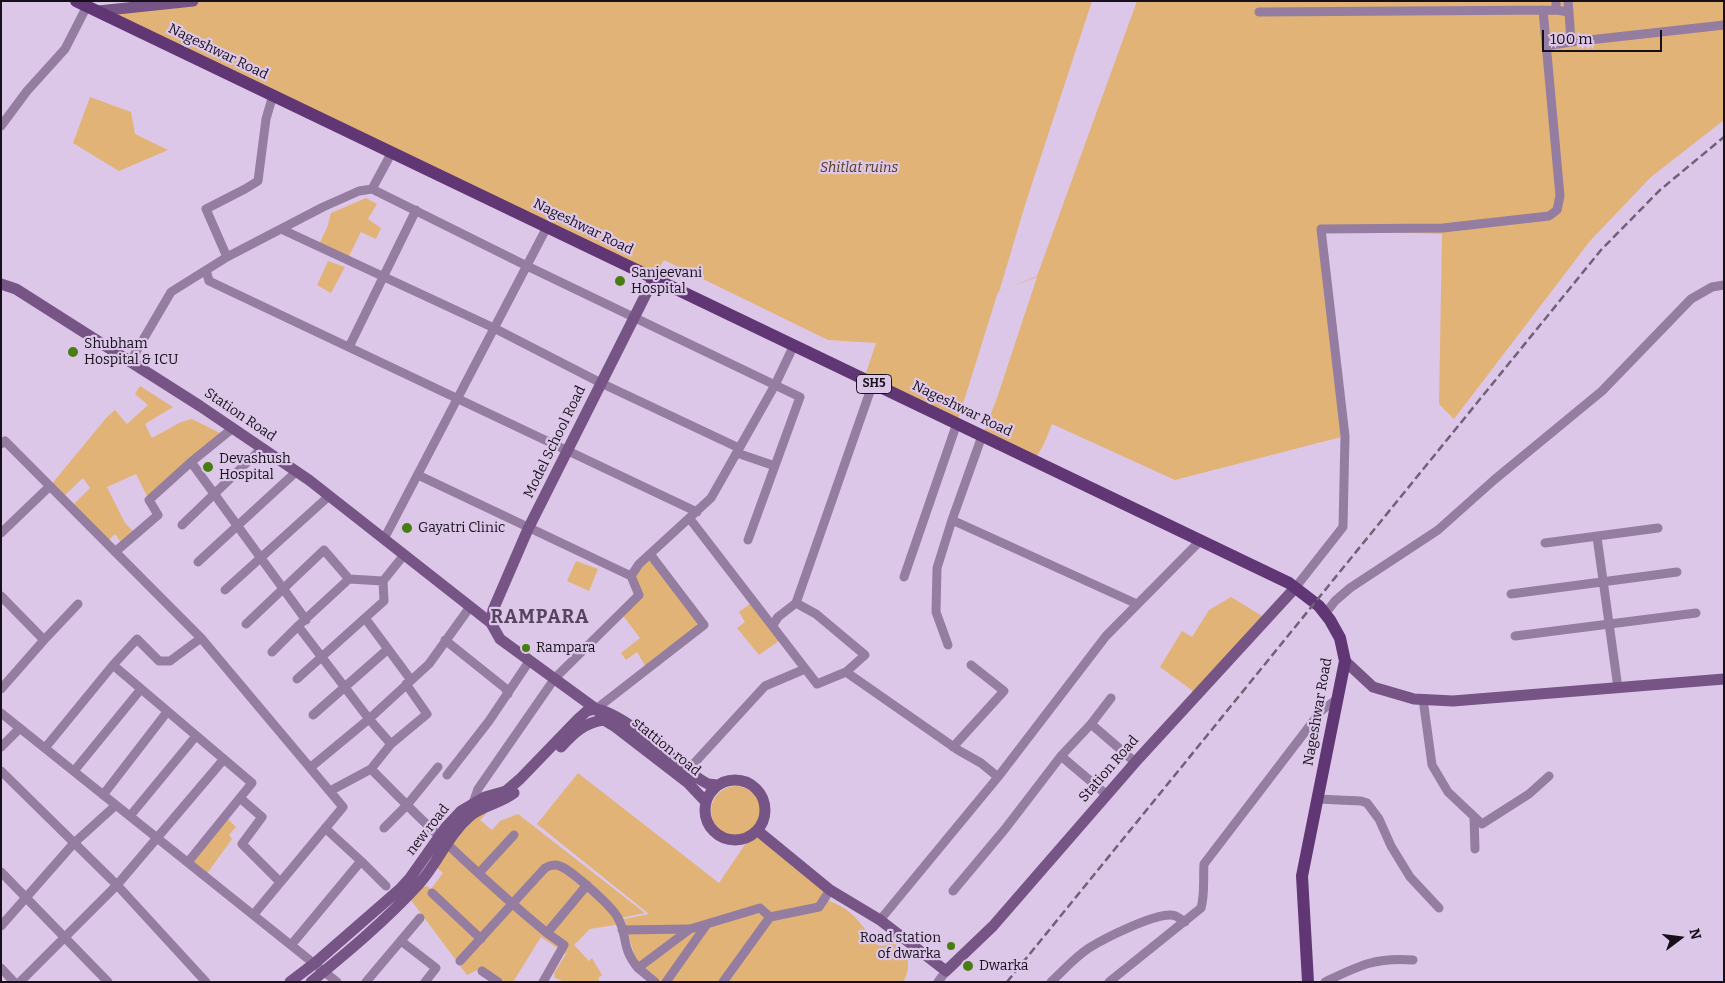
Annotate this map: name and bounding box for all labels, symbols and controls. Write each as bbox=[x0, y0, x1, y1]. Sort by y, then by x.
street label: Nageshwar Road bbox=[165, 20, 271, 84]
scale bar bbox=[1545, 20, 1665, 52]
text: 100 m bbox=[1550, 30, 1593, 48]
park label: Shitlat ruins bbox=[820, 160, 898, 176]
street label: Nageshwar Road bbox=[530, 195, 636, 259]
place label: Sanjeevani Hospital bbox=[631, 265, 702, 298]
marker: Sanjeevani Hospital bbox=[613, 274, 627, 288]
place label: Shubham Hospital & ICU bbox=[84, 336, 179, 368]
marker: Shubham Hospital & ICU bbox=[66, 345, 80, 359]
road number: SH5 bbox=[856, 374, 892, 394]
street label: Nageshwar Road bbox=[909, 377, 1015, 441]
street label: Model School Road bbox=[521, 383, 589, 501]
street label: Station Road bbox=[201, 385, 279, 445]
place label: Devashush Hospital bbox=[219, 451, 291, 484]
marker: Devashush Hospital bbox=[201, 460, 215, 474]
place label: Gayatri Clinic bbox=[418, 520, 505, 536]
marker: Gayatri Clinic bbox=[400, 521, 414, 535]
district label: RAMPARA bbox=[490, 607, 590, 629]
place label: Rampara bbox=[536, 640, 595, 656]
marker: Rampara bbox=[520, 642, 532, 654]
street label: Nageshwar Road bbox=[1300, 657, 1336, 767]
street label: stattion road bbox=[628, 714, 704, 780]
street label: Station Road bbox=[1076, 732, 1142, 806]
street label: new road bbox=[403, 801, 453, 859]
north arrow bbox=[1655, 913, 1705, 963]
text: N bbox=[1685, 927, 1705, 941]
place label: Road station of dwarka bbox=[860, 930, 941, 962]
marker: Road station of dwarka bbox=[945, 940, 957, 952]
place label: Dwarka bbox=[979, 958, 1029, 974]
marker: Dwarka bbox=[961, 959, 975, 973]

